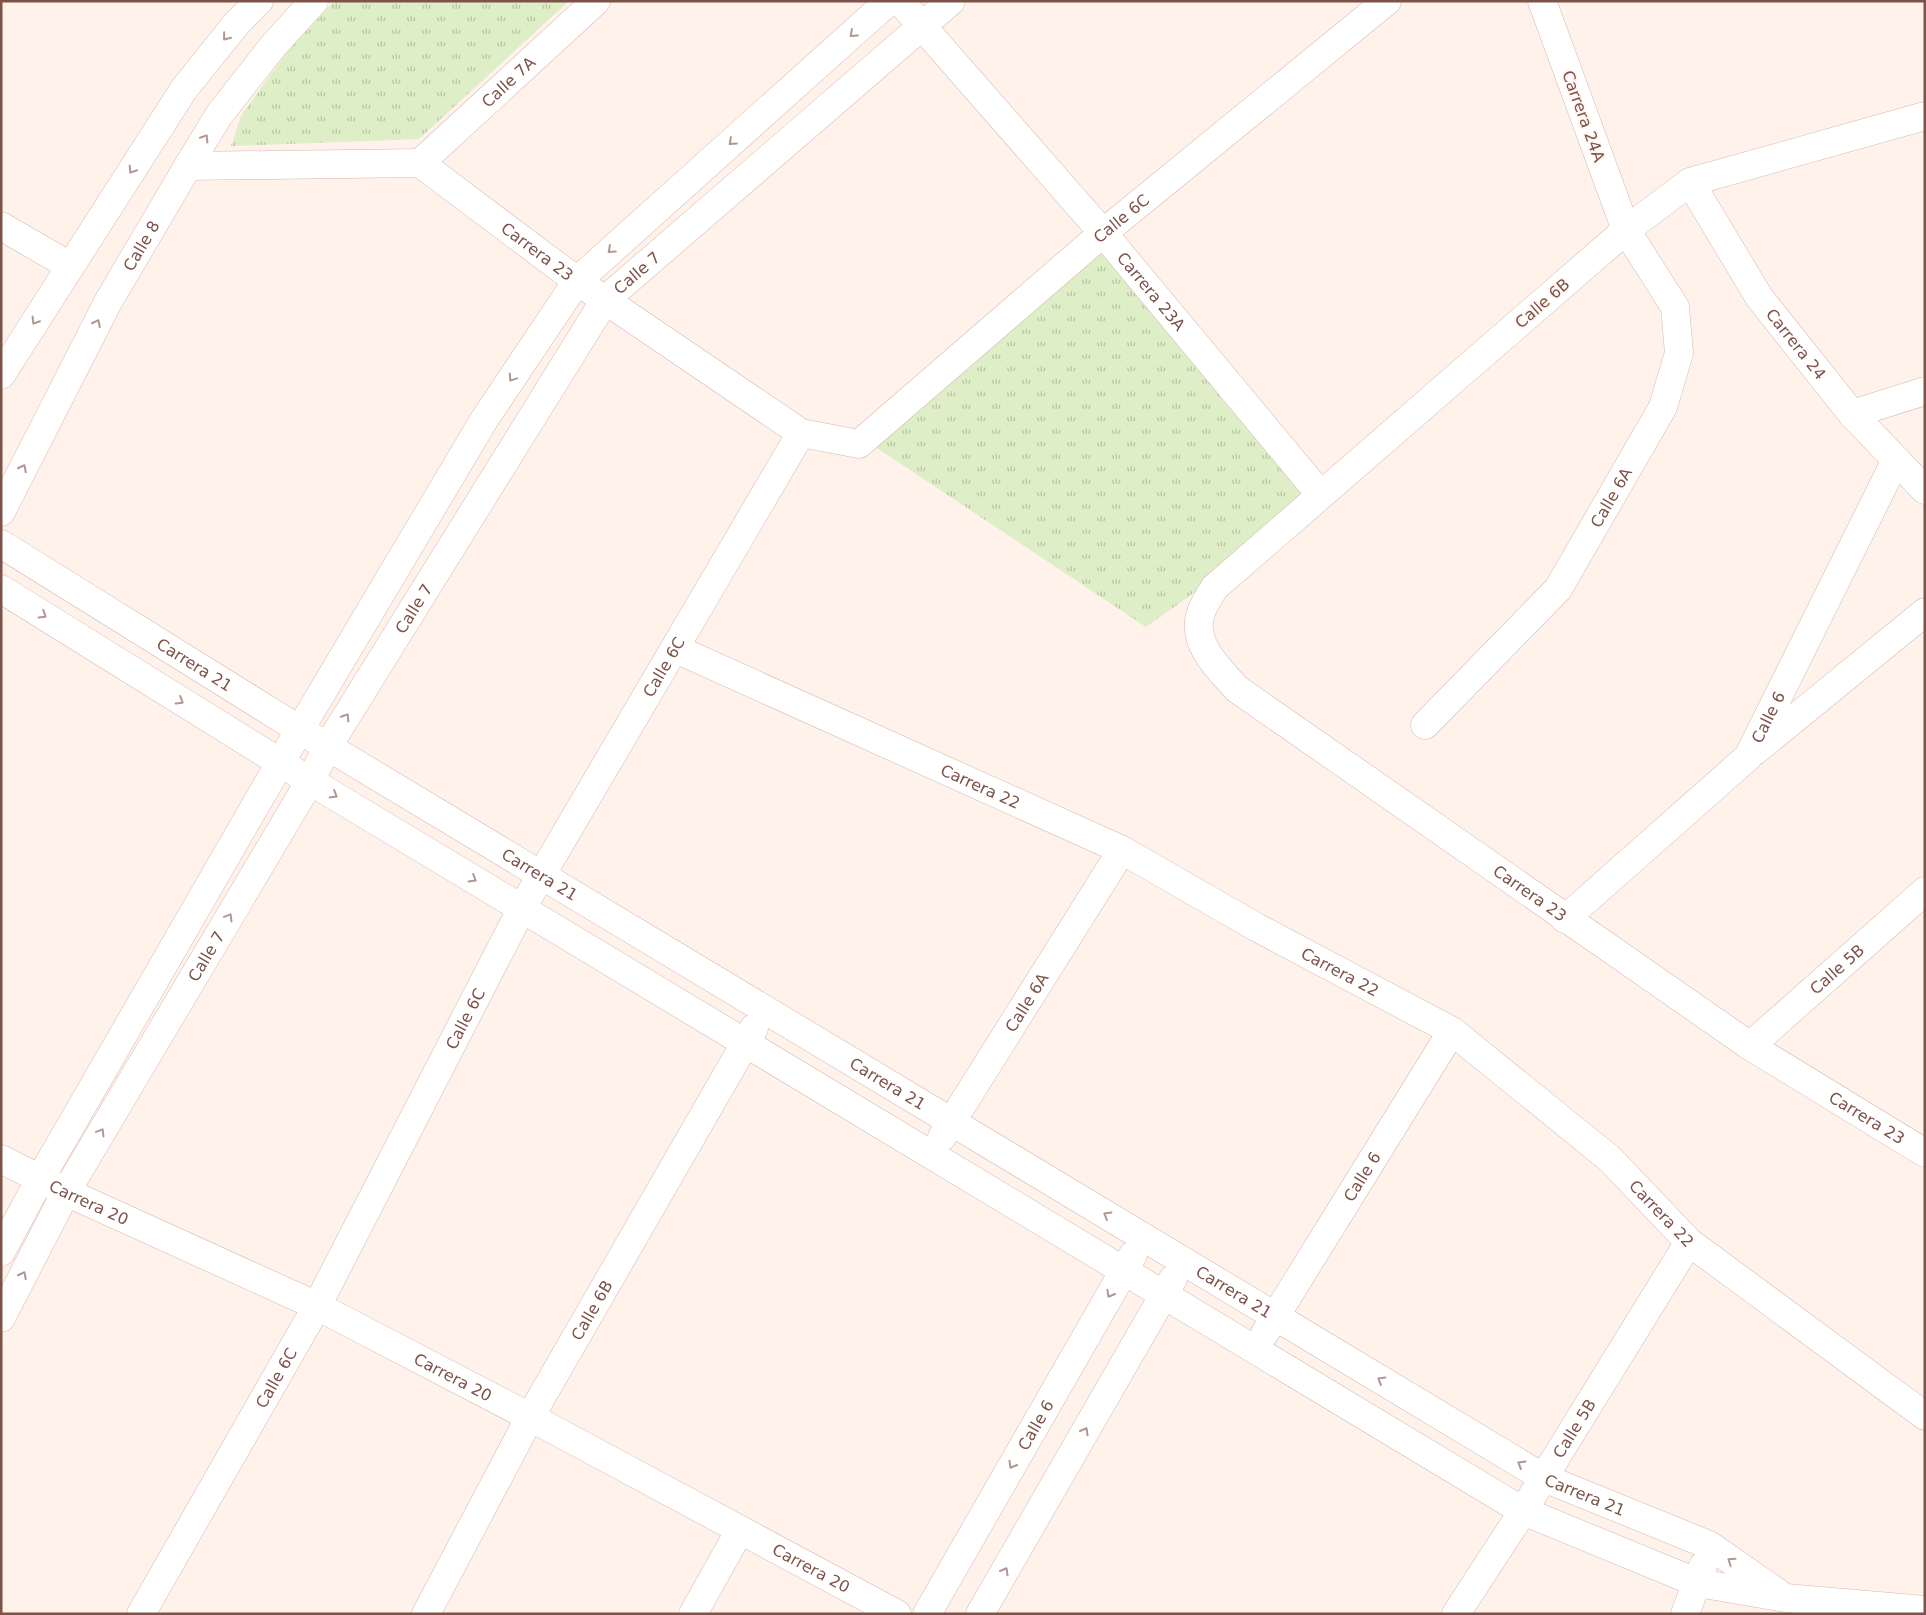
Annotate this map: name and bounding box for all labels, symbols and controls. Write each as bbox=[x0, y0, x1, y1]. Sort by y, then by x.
one-way arrow bbox=[850, 28, 859, 37]
one-way arrow bbox=[223, 31, 231, 40]
street label: Calle 7A bbox=[478, 53, 539, 111]
street label: Carrera 24A bbox=[1558, 68, 1609, 165]
one-way arrow bbox=[199, 134, 209, 143]
one-way arrow bbox=[728, 136, 737, 145]
one-way arrow bbox=[129, 164, 138, 173]
street label: Calle 6C bbox=[1090, 190, 1153, 247]
street label: Calle 8 bbox=[119, 217, 164, 274]
street label: Carrera 23 bbox=[497, 219, 577, 285]
one-way arrow bbox=[607, 245, 616, 254]
street label: Calle 7 bbox=[610, 248, 664, 298]
street label: Carrera 23A bbox=[1113, 248, 1189, 335]
street label: Calle 6B bbox=[1511, 275, 1573, 332]
street label: Carrera 24 bbox=[1762, 305, 1830, 383]
one-way arrow bbox=[32, 316, 41, 325]
one-way arrow bbox=[91, 320, 101, 329]
one-way arrow bbox=[509, 372, 518, 382]
one-way arrow bbox=[17, 464, 27, 473]
street label: Calle 6A bbox=[1587, 464, 1636, 531]
street label: Calle 7 bbox=[391, 580, 436, 637]
one-way arrow bbox=[37, 608, 46, 618]
street label: Carrera 21 bbox=[153, 634, 236, 695]
street label: Calle 6C bbox=[639, 634, 689, 701]
street label: Calle 6 bbox=[1748, 688, 1789, 746]
one-way arrow bbox=[175, 694, 184, 704]
one-way arrow bbox=[340, 713, 350, 722]
street label: Carrera 22 bbox=[938, 761, 1023, 813]
one-way arrow bbox=[328, 789, 337, 799]
street label: Carrera 21 bbox=[498, 845, 581, 905]
street label: Carrera 23 bbox=[1489, 861, 1570, 926]
one-way arrow bbox=[468, 872, 477, 882]
one-way arrow bbox=[222, 914, 232, 923]
street label: Calle 7 bbox=[184, 928, 229, 985]
street label: Calle 5B bbox=[1806, 940, 1868, 998]
street label: Carrera 22 bbox=[1298, 944, 1382, 1000]
street label: Calle 6A bbox=[1001, 970, 1053, 1036]
street label: Calle 6C bbox=[442, 985, 489, 1053]
street label: Carrera 21 bbox=[846, 1054, 929, 1114]
street label: Carrera 23 bbox=[1825, 1088, 1908, 1148]
one-way arrow bbox=[95, 1129, 105, 1138]
street label: Calle 6 bbox=[1340, 1148, 1385, 1205]
street label: Carrera 20 bbox=[46, 1176, 131, 1229]
street label: Carrera 22 bbox=[1625, 1176, 1698, 1251]
one-way arrow bbox=[1104, 1212, 1113, 1222]
street label: Carrera 21 bbox=[1192, 1262, 1275, 1322]
one-way arrow bbox=[17, 1271, 27, 1280]
street label: Calle 6B bbox=[567, 1277, 617, 1344]
one-way arrow bbox=[1106, 1289, 1116, 1298]
street label: Calle 6C bbox=[252, 1345, 301, 1412]
street label: Carrera 20 bbox=[411, 1349, 495, 1405]
one-way arrow bbox=[1378, 1377, 1387, 1387]
street label: Calle 5B bbox=[1549, 1396, 1600, 1462]
street label: Calle 6 bbox=[1014, 1397, 1058, 1454]
one-way arrow bbox=[1079, 1427, 1089, 1436]
one-way arrow bbox=[1008, 1460, 1018, 1469]
one-way arrow bbox=[1517, 1461, 1526, 1470]
street label: Carrera 21 bbox=[1542, 1470, 1628, 1520]
street label: Carrera 20 bbox=[769, 1540, 853, 1597]
one-way arrow bbox=[1727, 1558, 1737, 1567]
one-way arrow bbox=[998, 1568, 1008, 1577]

